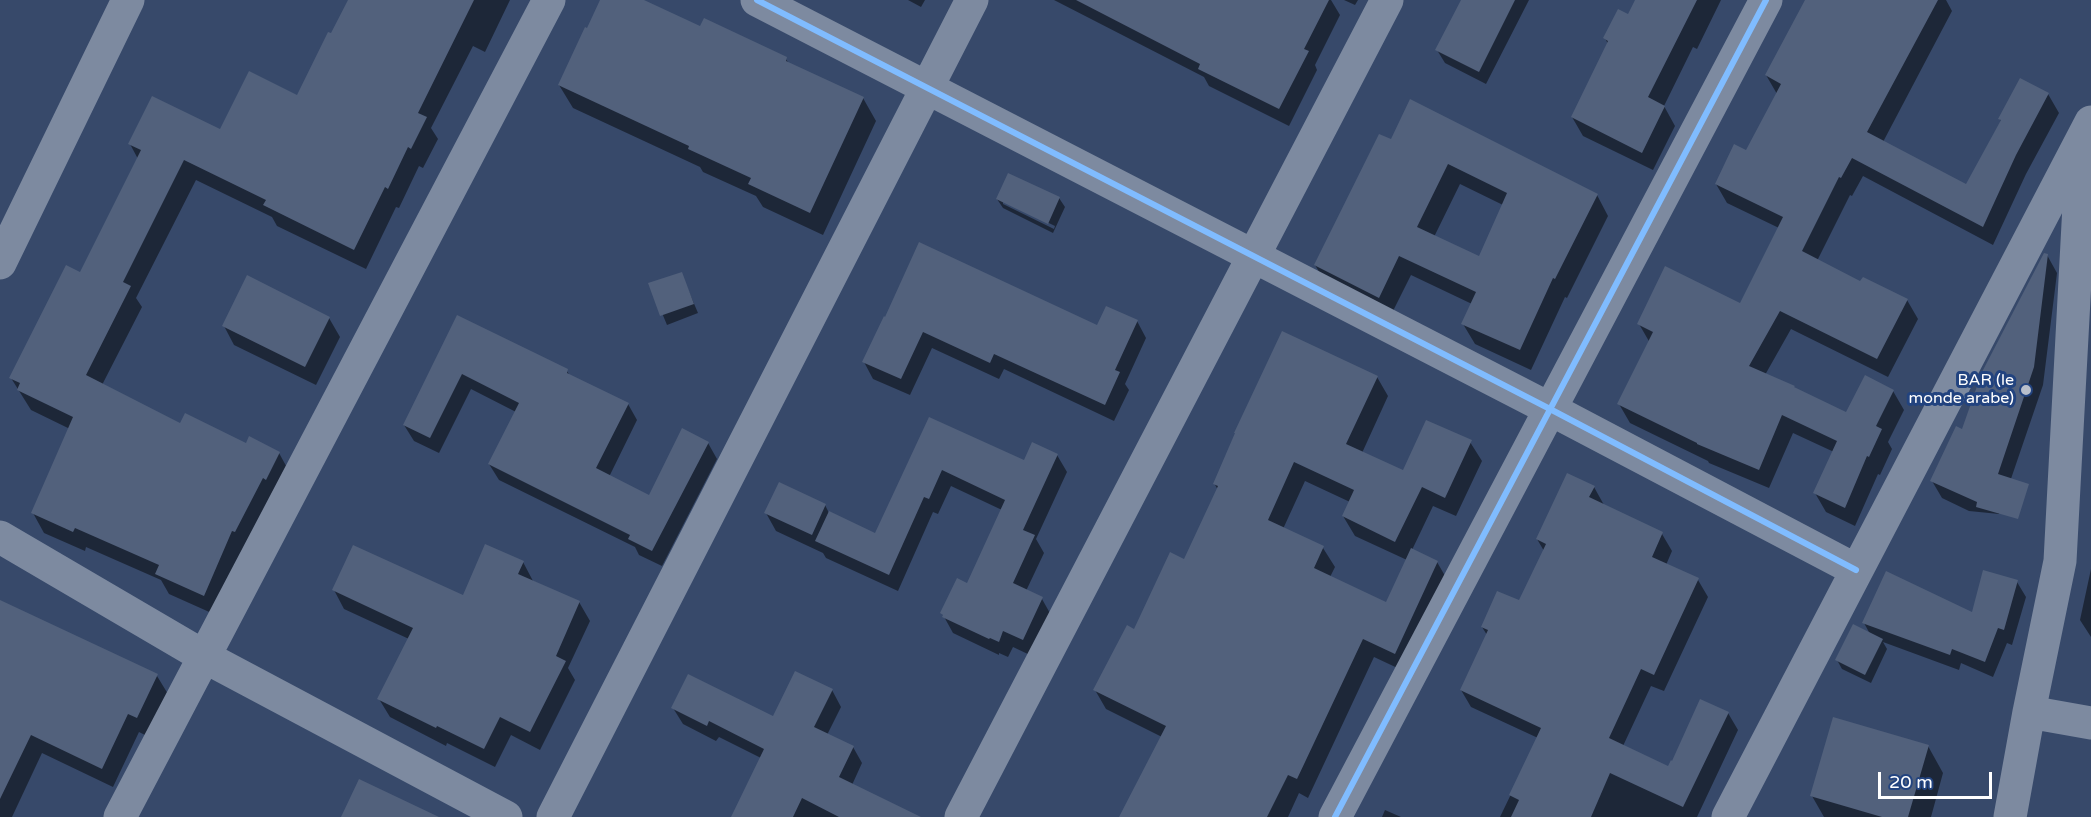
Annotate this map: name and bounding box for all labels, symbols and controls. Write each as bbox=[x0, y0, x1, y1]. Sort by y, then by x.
place label: BAR (le monde arabe) bbox=[1909, 371, 2014, 409]
marker: BAR (le monde arabe) bbox=[2019, 383, 2033, 397]
scale bar bbox=[1881, 760, 1995, 798]
text: 20 m bbox=[1889, 771, 1933, 793]

